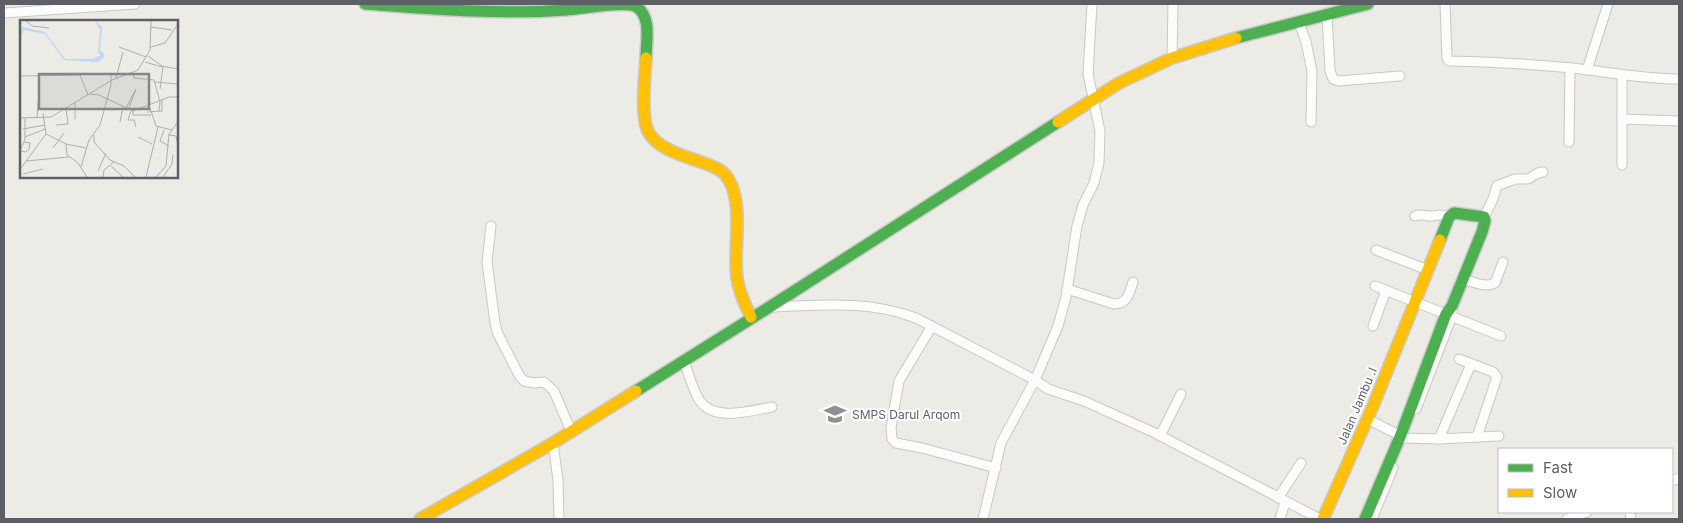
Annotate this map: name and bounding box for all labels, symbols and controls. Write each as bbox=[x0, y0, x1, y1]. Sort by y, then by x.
inset map bbox=[20, 20, 178, 178]
street label: Jalan Jambu .I bbox=[1334, 365, 1380, 447]
school or university icon: SMPS Darul Arqom bbox=[822, 401, 848, 427]
place label: SMPS Darul Arqom bbox=[852, 407, 960, 422]
legend bbox=[1498, 448, 1673, 513]
text: Fast bbox=[1543, 458, 1573, 477]
text: Slow bbox=[1543, 483, 1577, 502]

